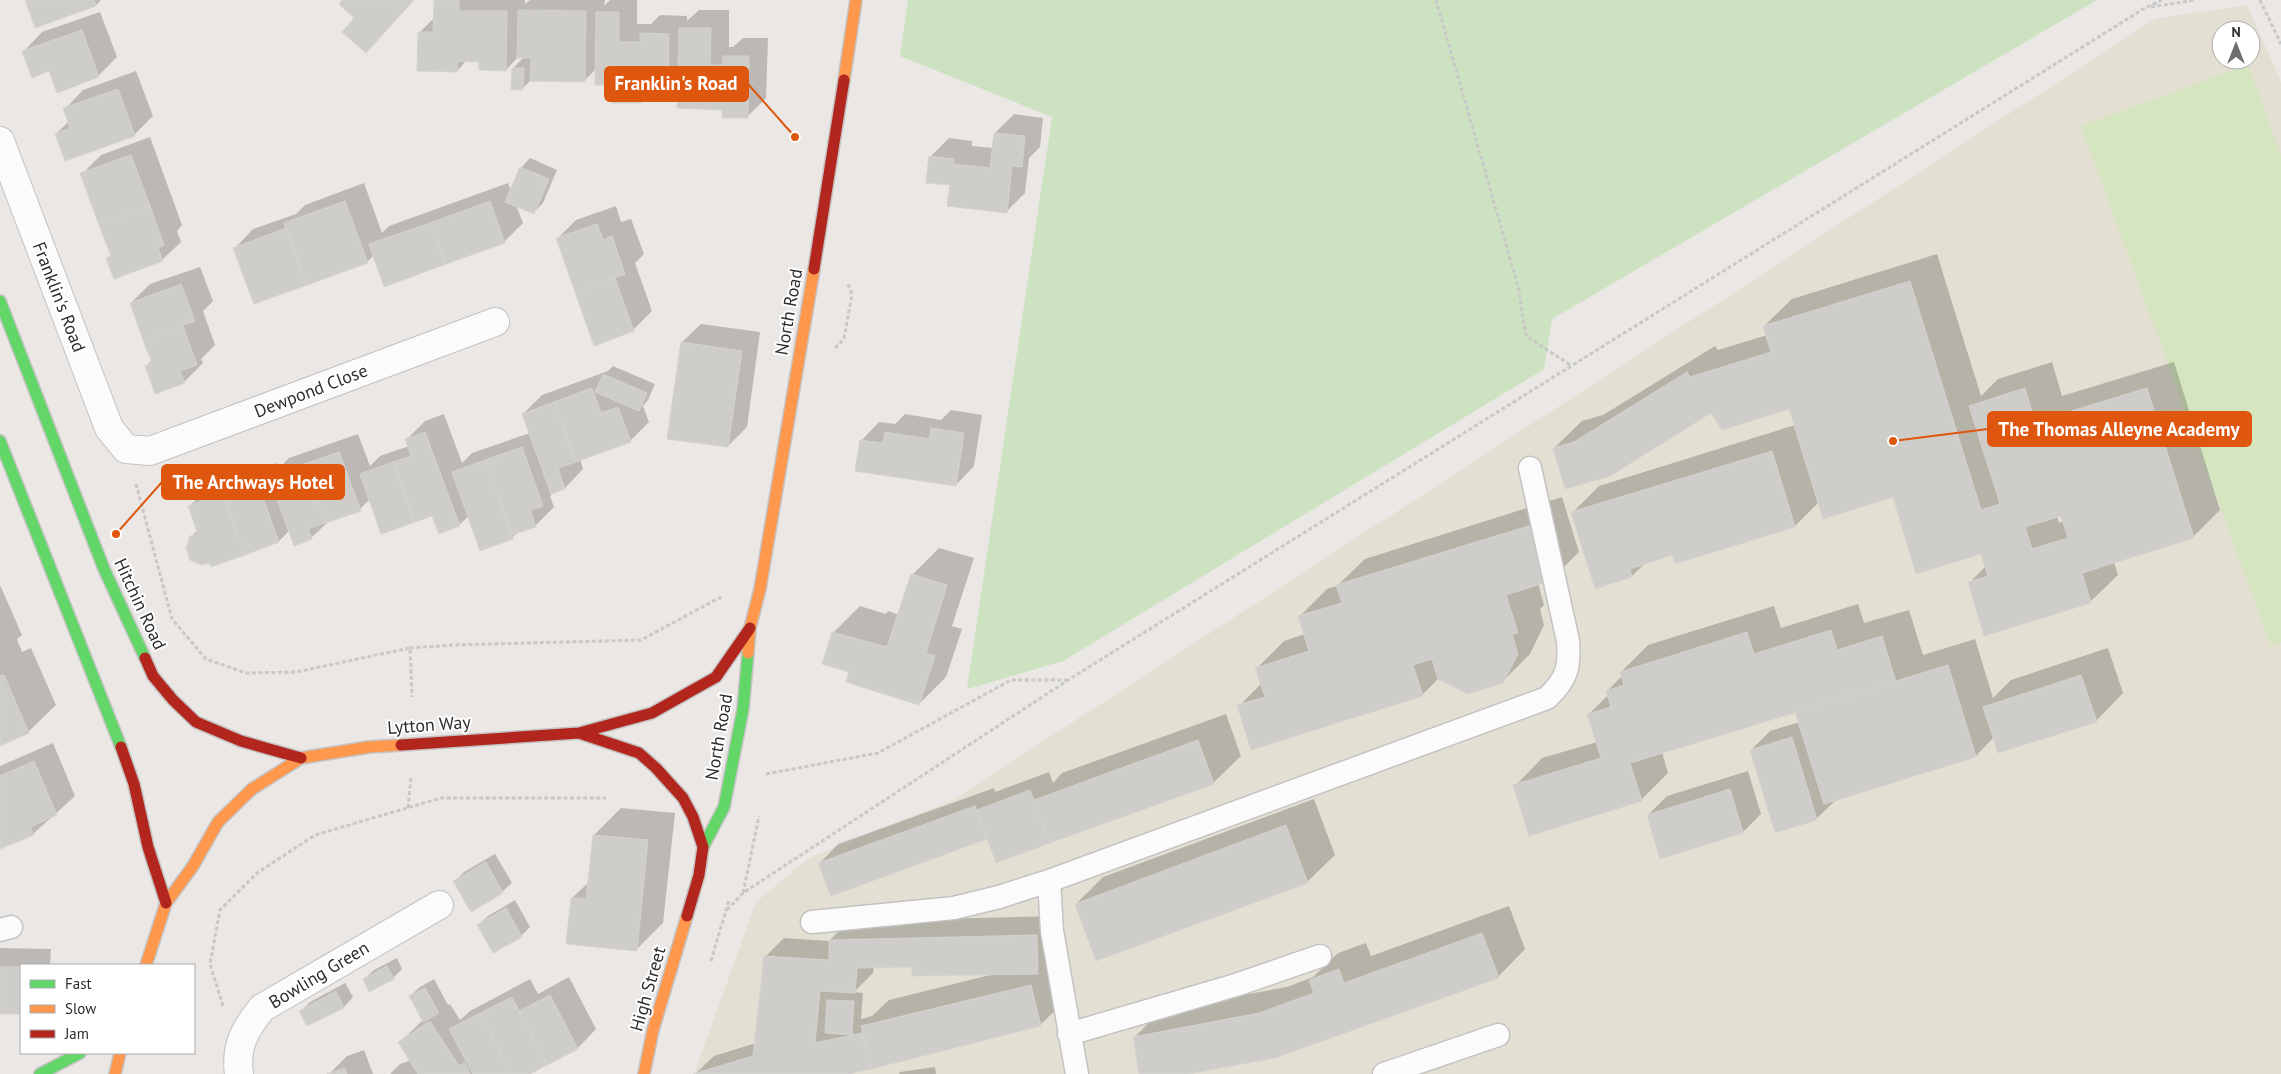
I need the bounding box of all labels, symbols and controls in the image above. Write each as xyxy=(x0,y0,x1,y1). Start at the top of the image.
north arrow xyxy=(2211,20,2261,70)
text: N xyxy=(2231,23,2241,41)
callout: Franklin's Road xyxy=(605,67,748,101)
text: Franklin's Road xyxy=(614,71,738,95)
street label: Franklin's Road xyxy=(28,239,91,355)
street label: North Road xyxy=(770,267,807,357)
street label: Dewpond Close xyxy=(251,358,371,423)
callout: The Thomas Alleyne Academy xyxy=(1988,412,2251,446)
text: The Thomas Alleyne Academy xyxy=(1998,417,2241,441)
callout: The Archways Hotel xyxy=(162,465,344,499)
text: The Archways Hotel xyxy=(173,470,334,494)
street label: Hitchin Road xyxy=(109,554,172,653)
street label: North Road xyxy=(700,692,737,782)
street label: Lytton Way xyxy=(387,710,472,739)
street label: Bowling Green xyxy=(265,936,373,1013)
street label: High Street xyxy=(624,944,671,1034)
legend xyxy=(20,964,195,1054)
text: Fast xyxy=(65,974,92,993)
text: Slow xyxy=(65,999,96,1018)
text: Jam xyxy=(64,1024,89,1043)

